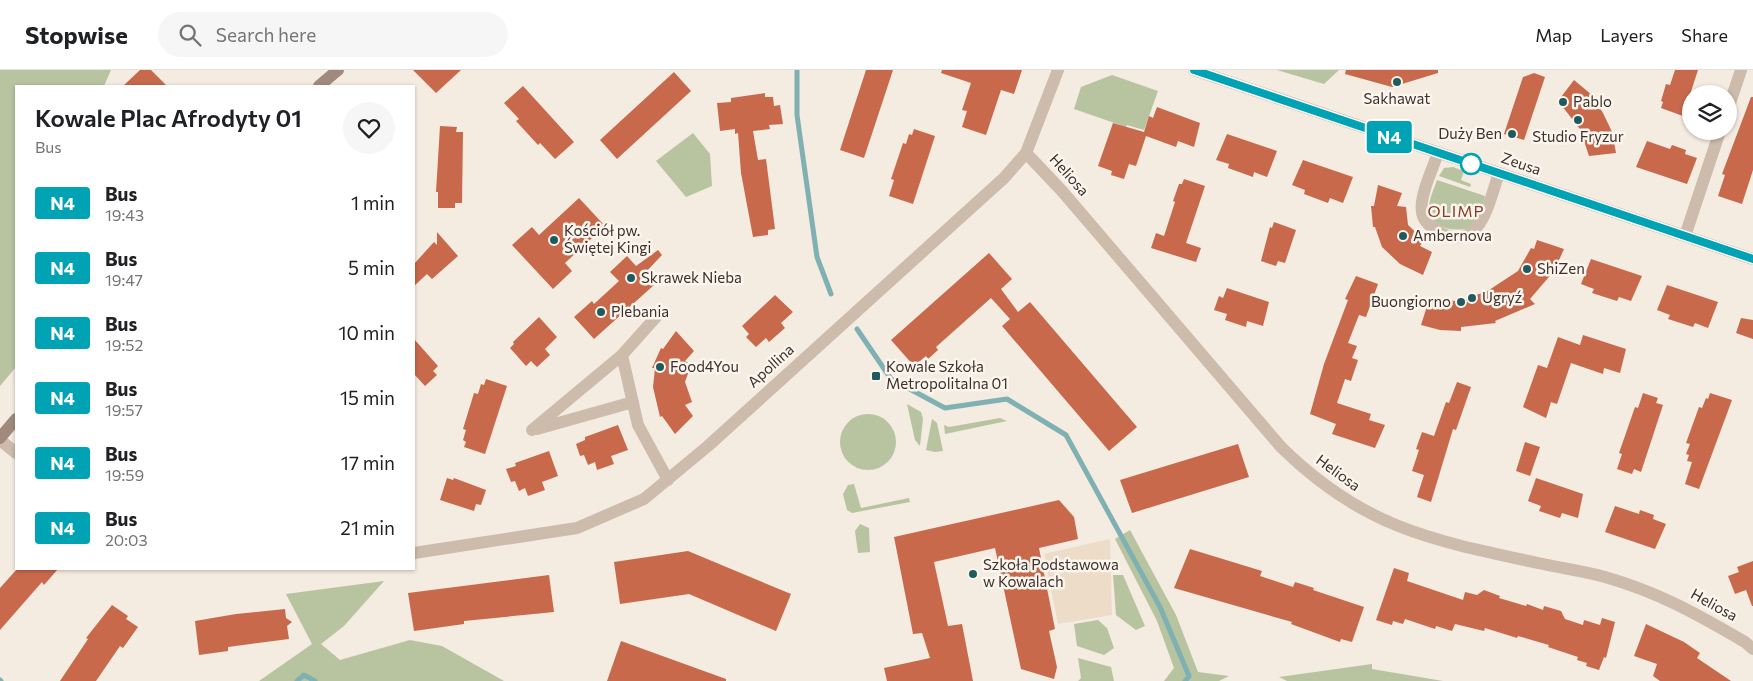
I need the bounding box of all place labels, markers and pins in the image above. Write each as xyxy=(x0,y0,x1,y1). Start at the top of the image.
marker: Sakhawat xyxy=(1391,76,1403,88)
place label: Sakhawat xyxy=(1364,89,1430,107)
place label: Pablo xyxy=(1573,92,1612,110)
marker: Pablo xyxy=(1557,96,1569,108)
marker: Studio Fryzur xyxy=(1572,114,1584,126)
place label: Duży Ben xyxy=(1438,124,1502,142)
place label: Studio Fryzur xyxy=(1532,127,1624,145)
marker: Duży Ben xyxy=(1506,128,1518,140)
unlabelled marker xyxy=(1460,153,1482,175)
place label: Kościół pw. Świętej Kingi xyxy=(564,221,651,256)
place label: Ambernova xyxy=(1413,226,1492,244)
marker: Ambernova xyxy=(1397,230,1409,242)
marker: Kościół pw. Świętej Kingi xyxy=(548,234,560,246)
place label: ShiZen xyxy=(1537,259,1585,277)
marker: ShiZen xyxy=(1521,263,1533,275)
place label: Skrawek Nieba xyxy=(641,268,742,286)
marker: Skrawek Nieba xyxy=(625,272,637,284)
place label: Ugryź xyxy=(1482,288,1522,306)
place label: Buongiorno xyxy=(1371,292,1451,310)
marker: Ugryź xyxy=(1466,292,1478,304)
marker: Buongiorno xyxy=(1455,296,1467,308)
place label: Plebania xyxy=(611,302,669,320)
marker: Plebania xyxy=(595,306,607,318)
place label: Food4You xyxy=(670,357,739,375)
place label: Kowale Szkoła Metropolitalna 01 xyxy=(886,357,1008,392)
marker: Food4You xyxy=(654,361,666,373)
marker: Kowale Szkoła Metropolitalna 01 xyxy=(870,370,882,382)
place label: Szkoła Podstawowa w Kowalach xyxy=(983,555,1119,590)
marker: Szkoła Podstawowa w Kowalach xyxy=(967,568,979,580)

